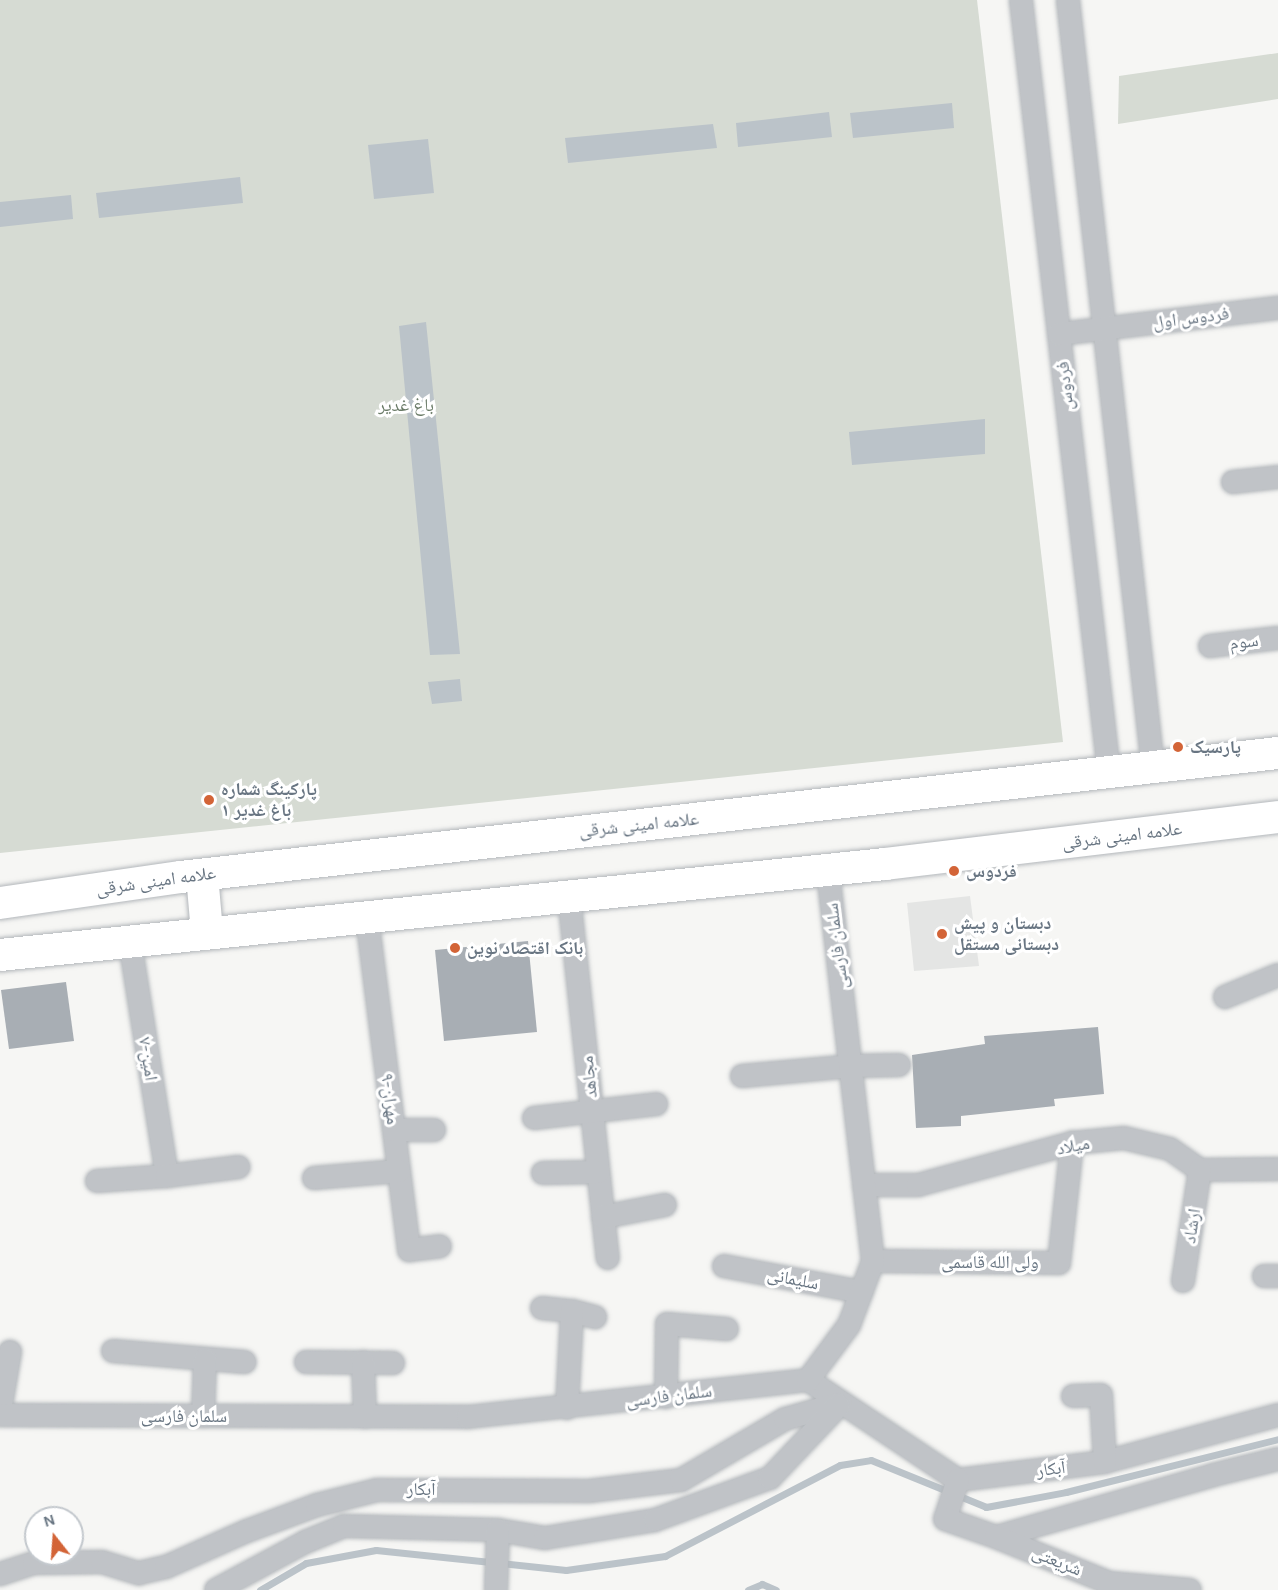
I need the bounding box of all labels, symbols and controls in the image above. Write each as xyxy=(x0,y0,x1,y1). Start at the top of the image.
street label: فردوس اول xyxy=(1152,303,1230,333)
street label: فردوس xyxy=(1052,361,1078,411)
park label: باغ غدیر xyxy=(378,394,434,416)
street label: سوم xyxy=(1228,630,1260,654)
place label: پارسیک xyxy=(1190,736,1241,758)
marker: پارسیک xyxy=(1171,740,1185,754)
place label: پارکینگ شماره ۱ باغ غدیر xyxy=(221,779,317,822)
marker: پارکینگ شماره ۱ باغ غدیر xyxy=(202,793,216,807)
street label: علامه امینی شرقی xyxy=(578,808,700,842)
street label: علامه امینی شرقی xyxy=(1061,818,1183,854)
place label: فردوس xyxy=(966,860,1017,882)
street label: علامه امینی شرقی xyxy=(95,862,217,900)
marker: فردوس xyxy=(947,864,961,878)
street label: سلمان فارسی xyxy=(821,902,853,990)
place label: دبستان و پیش دبستانی مستقل xyxy=(954,913,1059,956)
marker: دبستان و پیش دبستانی مستقل xyxy=(935,927,949,941)
place label: بانک اقتصاد نوین xyxy=(467,937,583,959)
marker: بانک اقتصاد نوین xyxy=(448,941,462,955)
street label: ۷-امین xyxy=(134,1036,162,1082)
street label: مجاهد xyxy=(576,1055,602,1099)
street label: ۹-مهران xyxy=(376,1072,404,1126)
street label: میلاد xyxy=(1055,1132,1091,1160)
street label: ارشاد xyxy=(1179,1207,1205,1245)
street label: ولی الله قاسمی xyxy=(941,1251,1039,1273)
street label: سلیمانی xyxy=(765,1263,821,1295)
street label: سلمان فارسی xyxy=(625,1380,713,1412)
street label: سلمان فارسی xyxy=(141,1405,227,1427)
street label: آبکار xyxy=(1035,1457,1067,1481)
street label: آبکار xyxy=(407,1478,435,1500)
north arrow xyxy=(24,1506,84,1566)
text: N xyxy=(41,1509,57,1531)
street label: شریعتی xyxy=(1029,1541,1085,1581)

